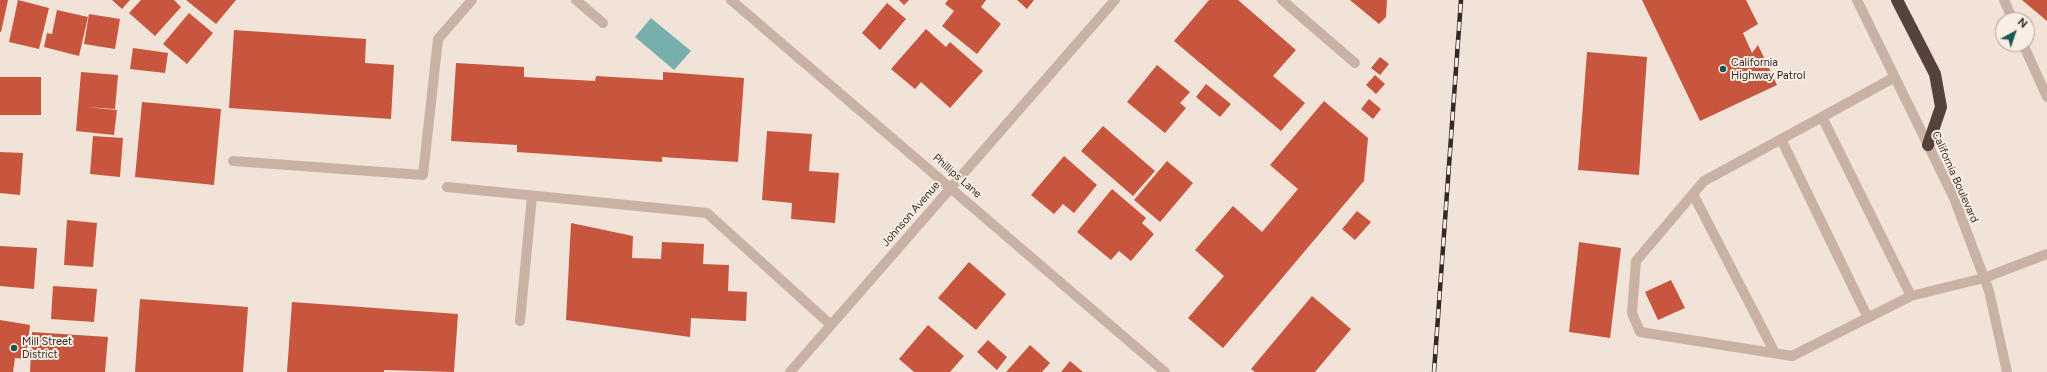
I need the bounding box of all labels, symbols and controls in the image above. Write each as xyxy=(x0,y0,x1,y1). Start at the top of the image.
north arrow xyxy=(1995,12,2035,52)
text: N xyxy=(2015,15,2030,31)
place label: California Highway Patrol xyxy=(1731,56,1805,82)
marker: California Highway Patrol xyxy=(1718,64,1728,74)
street label: California Boulevard xyxy=(1929,129,1981,225)
street label: Phillips Lane xyxy=(930,151,984,201)
street label: Johnson Avenue xyxy=(879,179,943,249)
place label: Mill Street District xyxy=(22,335,72,361)
marker: Mill Street District xyxy=(9,343,19,353)

